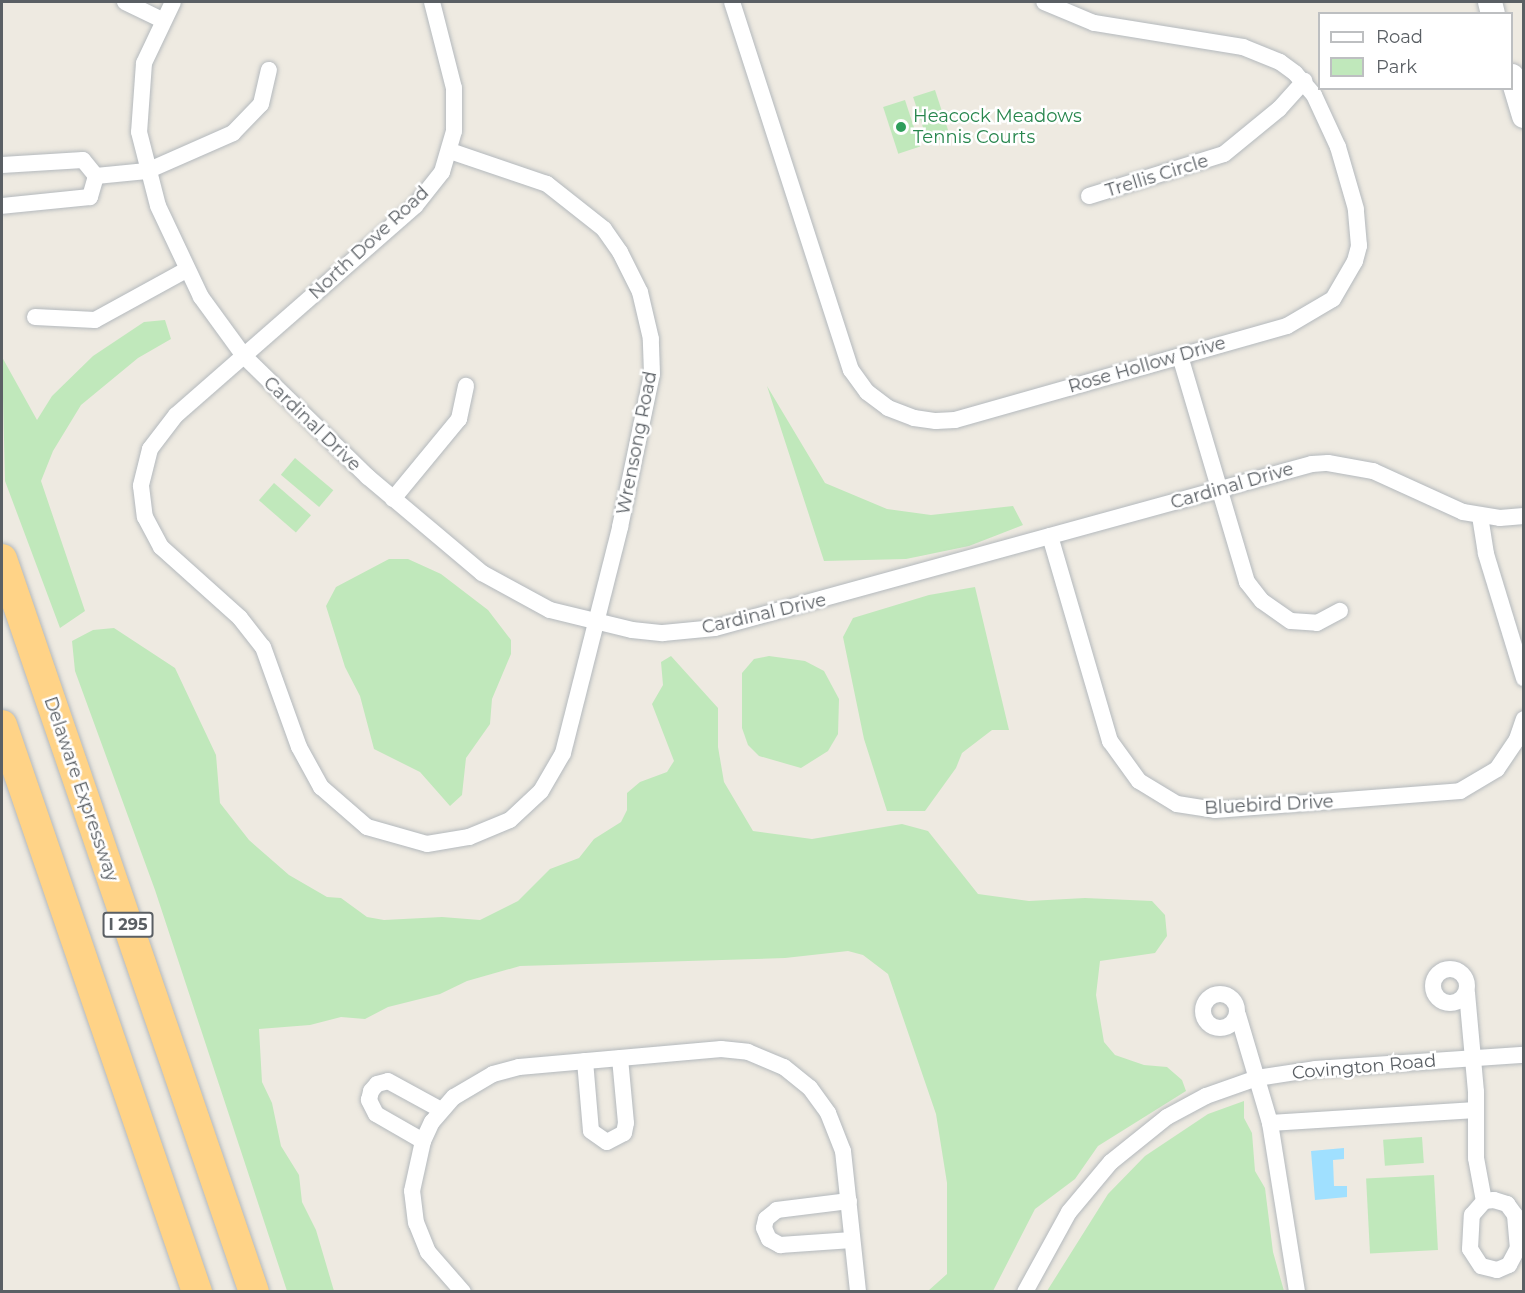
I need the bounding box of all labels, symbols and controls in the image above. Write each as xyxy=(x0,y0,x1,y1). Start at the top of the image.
legend xyxy=(1318,12,1513,90)
text: Road xyxy=(1376,26,1423,48)
text: Park xyxy=(1376,56,1417,78)
place label: Heacock Meadows Tennis Courts xyxy=(913,106,1082,148)
marker: Heacock Meadows Tennis Courts xyxy=(894,120,908,134)
street label: Trellis Circle xyxy=(1103,150,1211,202)
street label: North Dove Road xyxy=(305,182,433,304)
street label: Rose Hollow Drive xyxy=(1066,332,1228,398)
street label: Wrensong Road xyxy=(612,369,662,517)
street label: Cardinal Drive xyxy=(259,372,365,476)
street label: Cardinal Drive xyxy=(1168,458,1296,514)
street label: Cardinal Drive xyxy=(700,589,828,639)
street label: Delaware Expressway xyxy=(39,694,123,884)
street label: Bluebird Drive xyxy=(1204,791,1334,819)
road number: I 295 xyxy=(102,912,154,938)
street label: Covington Road xyxy=(1291,1050,1437,1084)

